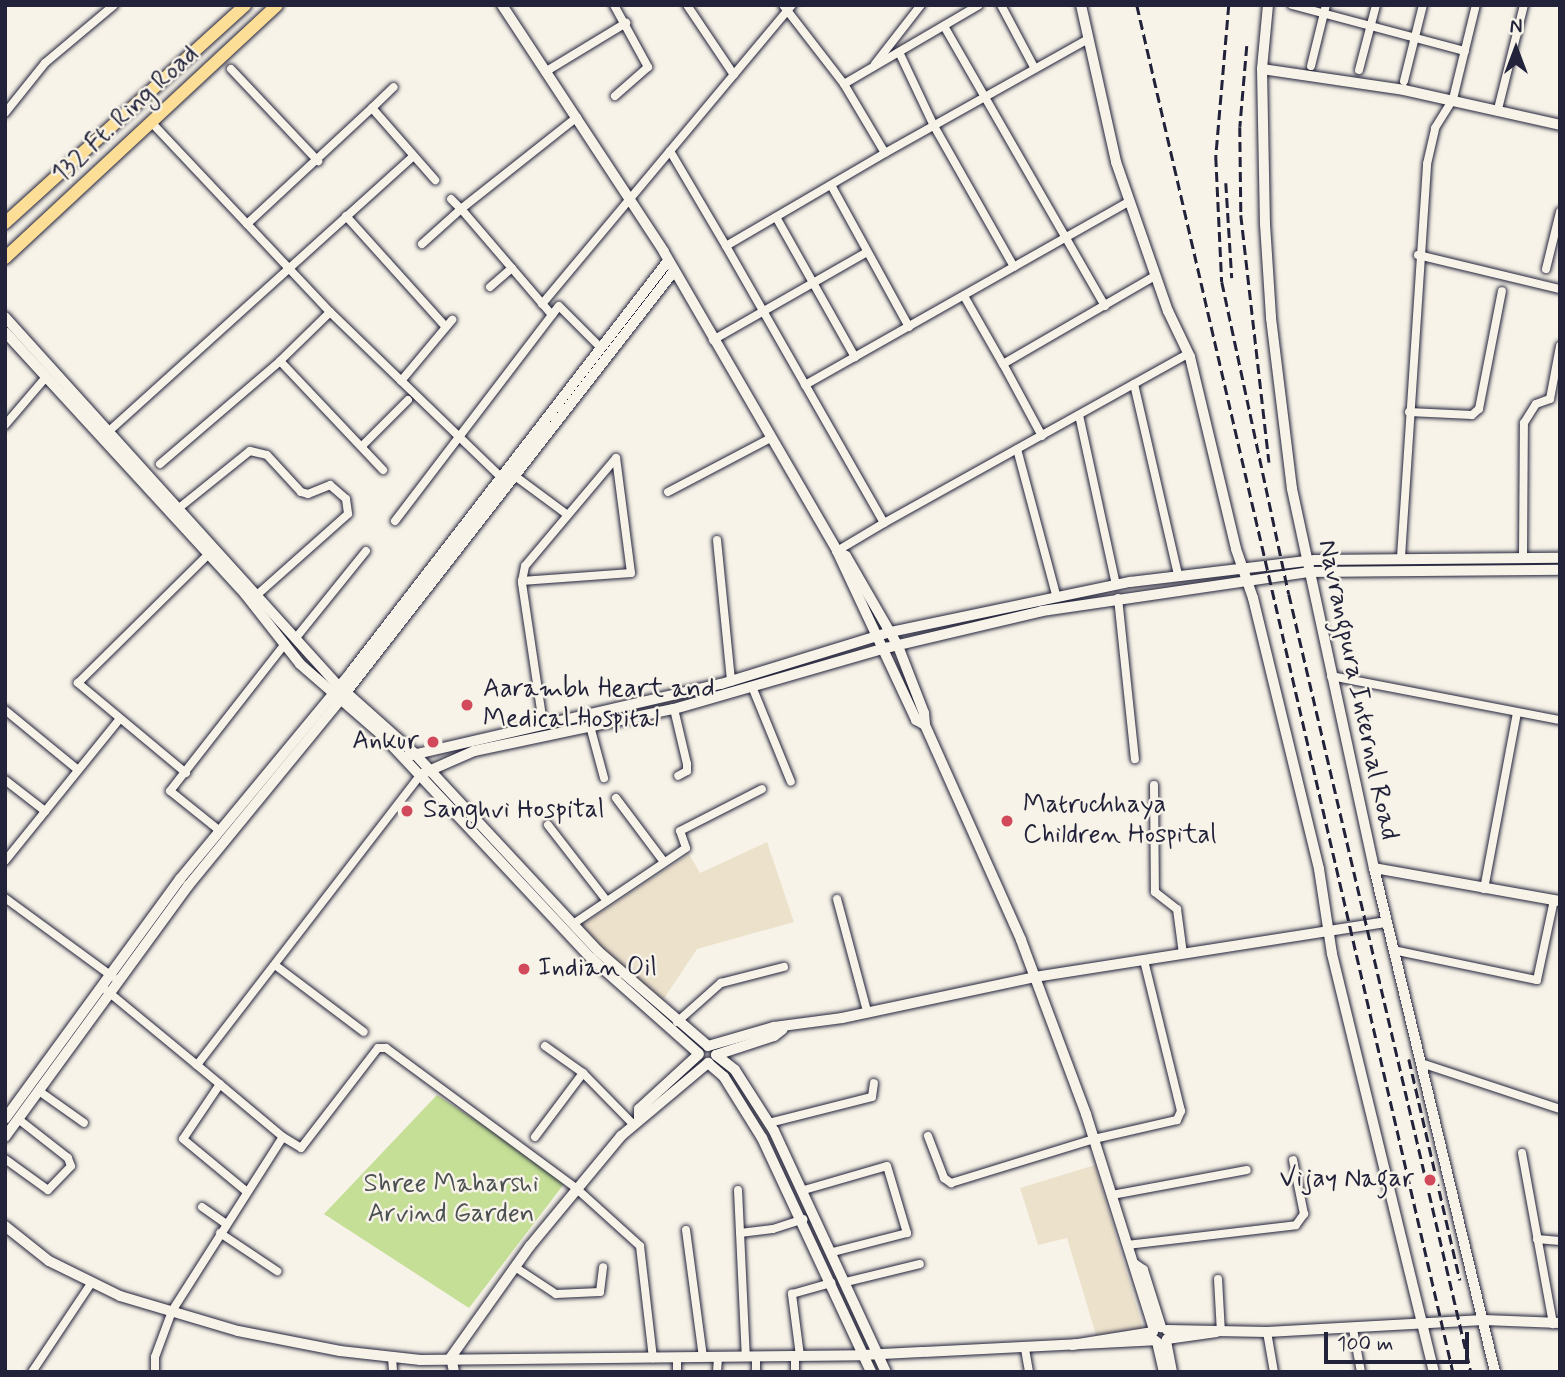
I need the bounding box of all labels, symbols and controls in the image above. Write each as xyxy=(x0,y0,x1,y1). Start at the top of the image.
north arrow xyxy=(1481,14,1551,84)
text: N xyxy=(1510,15,1522,40)
street label: 132 Ft. Ring Road xyxy=(46,39,206,191)
street label: Navrangpura Internal Road xyxy=(1310,539,1404,841)
place label: Aarambh Heart and Medical Hospital xyxy=(483,674,709,736)
marker: Aarambh Heart and Medical Hospital xyxy=(457,695,477,715)
place label: Ankur xyxy=(352,726,419,758)
marker: Ankur xyxy=(425,734,441,750)
place label: Matruchhaya Children Hospital xyxy=(1023,790,1221,852)
place label: Sanghvi Hospital xyxy=(423,795,609,827)
marker: Sanghvi Hospital xyxy=(397,801,417,821)
marker: Matruchhaya Children Hospital xyxy=(997,811,1017,831)
place label: Indian Oil xyxy=(538,953,657,985)
marker: Indian Oil xyxy=(516,961,532,977)
place label: Vijay Nagar xyxy=(1282,1164,1414,1196)
park label: Shree Maharshi Arvind Garden xyxy=(365,1169,537,1230)
marker: Vijay Nagar xyxy=(1420,1170,1440,1190)
scale bar xyxy=(1327,1318,1472,1362)
text: 100 m xyxy=(1337,1330,1393,1358)

